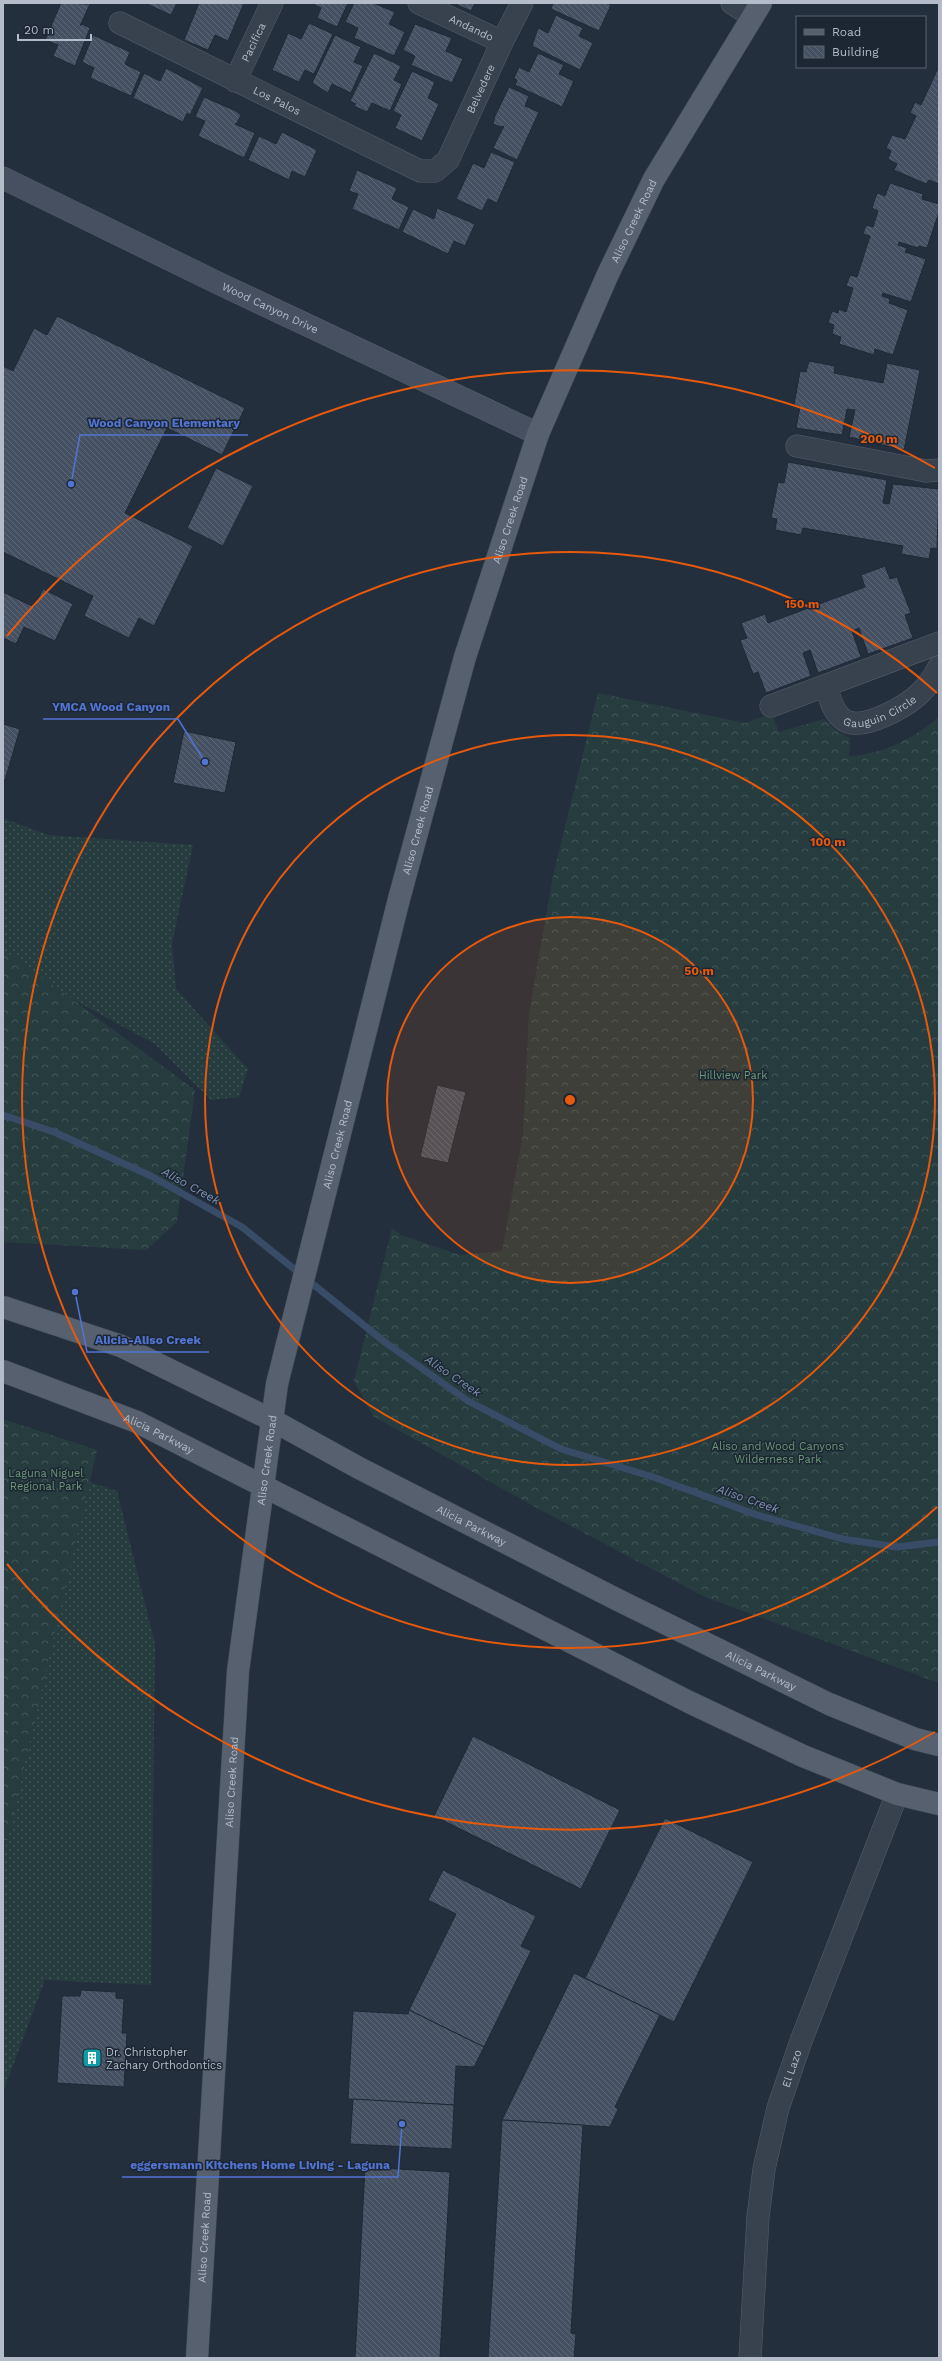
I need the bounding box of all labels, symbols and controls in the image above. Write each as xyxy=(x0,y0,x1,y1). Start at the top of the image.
street label: Andando xyxy=(447,12,496,44)
scale bar xyxy=(18,16,91,42)
legend xyxy=(796,16,926,68)
street label: Pacifica xyxy=(239,21,268,64)
text: 20 m xyxy=(24,23,54,37)
text: Road xyxy=(832,25,861,39)
text: Building xyxy=(832,45,879,59)
street label: Belvedere xyxy=(464,62,498,115)
street label: Los Palos xyxy=(251,83,303,118)
street label: Aliso Creek Road xyxy=(608,177,659,265)
street label: Wood Canyon Drive xyxy=(220,279,320,336)
callout: Wood Canyon Elementary xyxy=(80,411,248,435)
text: Wood Canyon Elementary xyxy=(88,416,240,430)
text: 200 m xyxy=(860,432,898,446)
street label: Aliso Creek Road xyxy=(490,475,530,565)
text: 150 m xyxy=(785,597,819,611)
street label: Gauguin Circle xyxy=(841,692,919,730)
callout: YMCA Wood Canyon xyxy=(43,695,178,719)
text: YMCA Wood Canyon xyxy=(52,700,170,714)
street label: Aliso Creek Road xyxy=(399,785,436,876)
text: 100 m xyxy=(810,835,846,849)
text: 50 m xyxy=(684,964,714,978)
park label: Hillview Park xyxy=(699,1069,767,1082)
centre of rings xyxy=(563,1093,577,1107)
street label: Aliso Creek Road xyxy=(320,1099,355,1190)
water label: Aliso Creek xyxy=(159,1164,223,1208)
callout: Alicia-Aliso Creek xyxy=(87,1328,209,1352)
text: Alicia-Aliso Creek xyxy=(95,1333,201,1347)
water label: Aliso Creek xyxy=(422,1352,484,1400)
street label: Alicia Parkway xyxy=(122,1411,196,1456)
street label: Aliso Creek Road xyxy=(254,1414,279,1506)
park label: Aliso and Wood Canyons Wilderness Park xyxy=(712,1440,844,1466)
park label: Laguna Niguel Regional Park xyxy=(8,1467,84,1493)
water label: Aliso Creek xyxy=(714,1482,781,1516)
street label: Alicia Parkway xyxy=(434,1502,509,1549)
street label: Alicia Parkway xyxy=(724,1648,799,1693)
street label: Aliso Creek Road xyxy=(222,1736,241,1828)
place label: Dr. Christopher Zachary Orthodontics xyxy=(106,2046,222,2072)
building icon: Dr. Christopher Zachary Orthodontics xyxy=(81,2047,103,2069)
street label: El Lazo xyxy=(779,2048,804,2089)
callout: eggersmann Kitchens Home Living - Laguna xyxy=(122,2153,398,2177)
text: eggersmann Kitchens Home Living - Laguna xyxy=(130,2158,390,2172)
street label: Aliso Creek Road xyxy=(195,2191,213,2283)

